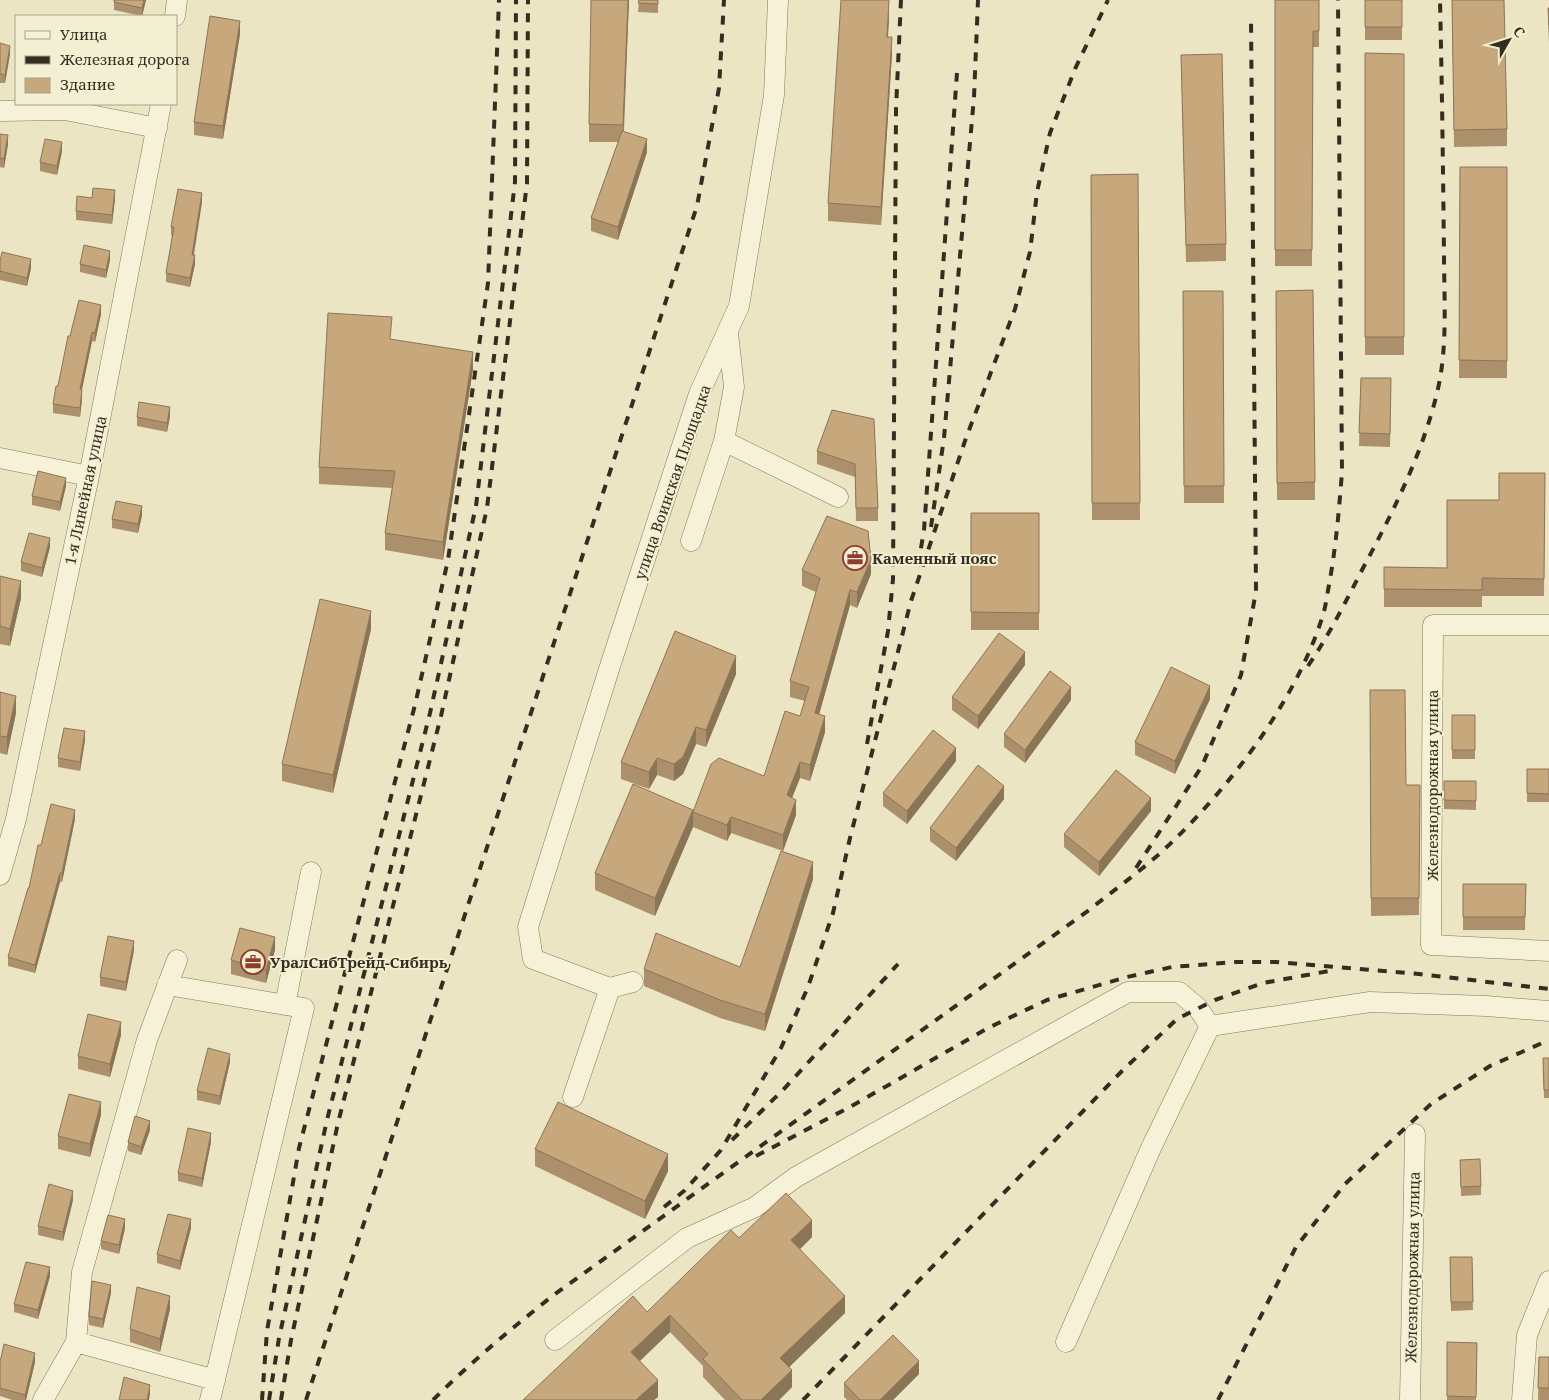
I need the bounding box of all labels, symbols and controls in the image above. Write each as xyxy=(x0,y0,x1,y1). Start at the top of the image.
legend xyxy=(15,15,178,105)
north arrow xyxy=(1484,15,1534,65)
text: С xyxy=(1509,22,1530,41)
text: Улица xyxy=(60,24,108,44)
text: Железная дорога xyxy=(59,49,190,69)
text: Здание xyxy=(60,74,115,94)
street label: улица Воинская Площадка xyxy=(629,382,715,582)
street label: 1-я Линейная улица xyxy=(59,413,111,567)
office icon: Каменный пояс xyxy=(842,545,868,571)
place label: Каменный пояс xyxy=(872,548,997,568)
street label: Железнодорожная улица xyxy=(1422,689,1442,882)
office icon: УралСибТрейд-Сибирь xyxy=(240,949,266,975)
place label: УралСибТрейд-Сибирь xyxy=(270,952,448,972)
street label: Железнодорожная улица xyxy=(1400,1171,1424,1364)

